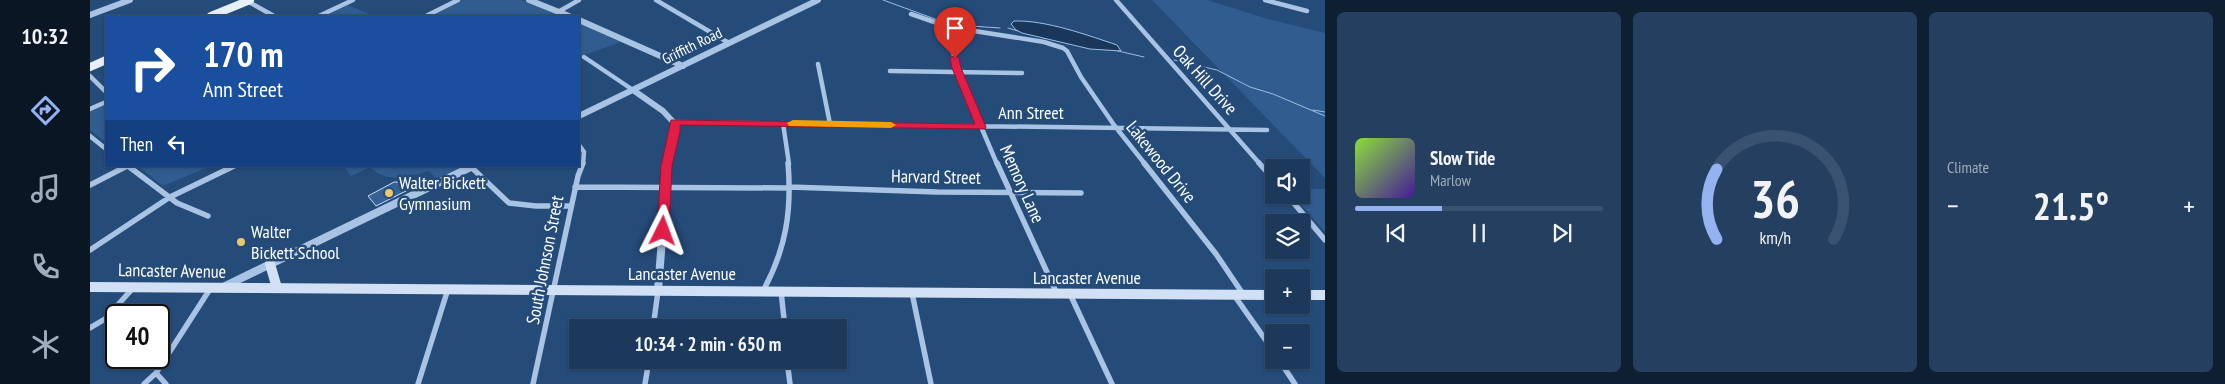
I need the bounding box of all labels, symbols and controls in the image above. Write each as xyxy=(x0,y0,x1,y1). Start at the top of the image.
pin xyxy=(934,7,976,58)
icon: arrive xyxy=(941,14,969,42)
text: 10:32 xyxy=(21,22,69,50)
street label: Griffith Road xyxy=(659,23,725,68)
text: 170 m xyxy=(203,31,284,77)
icon: right xyxy=(120,35,185,100)
street label: Oak Hill Drive xyxy=(1168,40,1243,119)
text: Ann Street xyxy=(203,75,283,103)
icon: directions xyxy=(28,93,63,128)
street label: Ann Street xyxy=(998,101,1064,124)
street label: Lakewood Drive xyxy=(1121,116,1201,207)
icon: left xyxy=(163,130,191,158)
text: Then xyxy=(120,132,153,156)
street label: Memory Lane xyxy=(995,141,1050,226)
text: Slow Tide xyxy=(1430,146,1495,170)
text: Climate xyxy=(1947,157,1989,177)
map controls xyxy=(1265,159,1310,369)
button: sound xyxy=(1265,159,1310,204)
street label: Harvard Street xyxy=(891,164,981,189)
text: 36 xyxy=(1750,165,1800,232)
text: Marlow xyxy=(1430,170,1471,190)
icon: music xyxy=(28,171,63,206)
place label: Walter Bickett Gymnasium xyxy=(399,171,486,215)
text: 21.5° xyxy=(2033,181,2109,230)
marker: Walter Bickett Gymnasium xyxy=(383,187,395,199)
text: − xyxy=(1947,187,1959,224)
text: + xyxy=(2183,187,2195,224)
street label: South Johnson Street xyxy=(521,193,568,326)
position arrow xyxy=(636,204,688,256)
button: layers xyxy=(1265,214,1310,259)
icon: previous xyxy=(1382,219,1410,247)
icon: pause xyxy=(1465,219,1493,247)
icon: next xyxy=(1548,219,1576,247)
place label: Walter Bickett School xyxy=(251,220,340,264)
text: km/h xyxy=(1759,226,1791,249)
marker: Walter Bickett School xyxy=(235,236,247,248)
icon: phone xyxy=(28,249,63,284)
street label: Lancaster Avenue xyxy=(118,258,226,283)
street label: Lancaster Avenue xyxy=(628,262,736,285)
street label: Lancaster Avenue xyxy=(1033,266,1141,289)
button: + xyxy=(1265,269,1310,314)
speed limit sign: 40 xyxy=(105,304,170,369)
button: − xyxy=(1265,324,1310,369)
icon: climate xyxy=(28,327,63,362)
text: 10:34 · 2 min · 650 m xyxy=(635,332,781,356)

